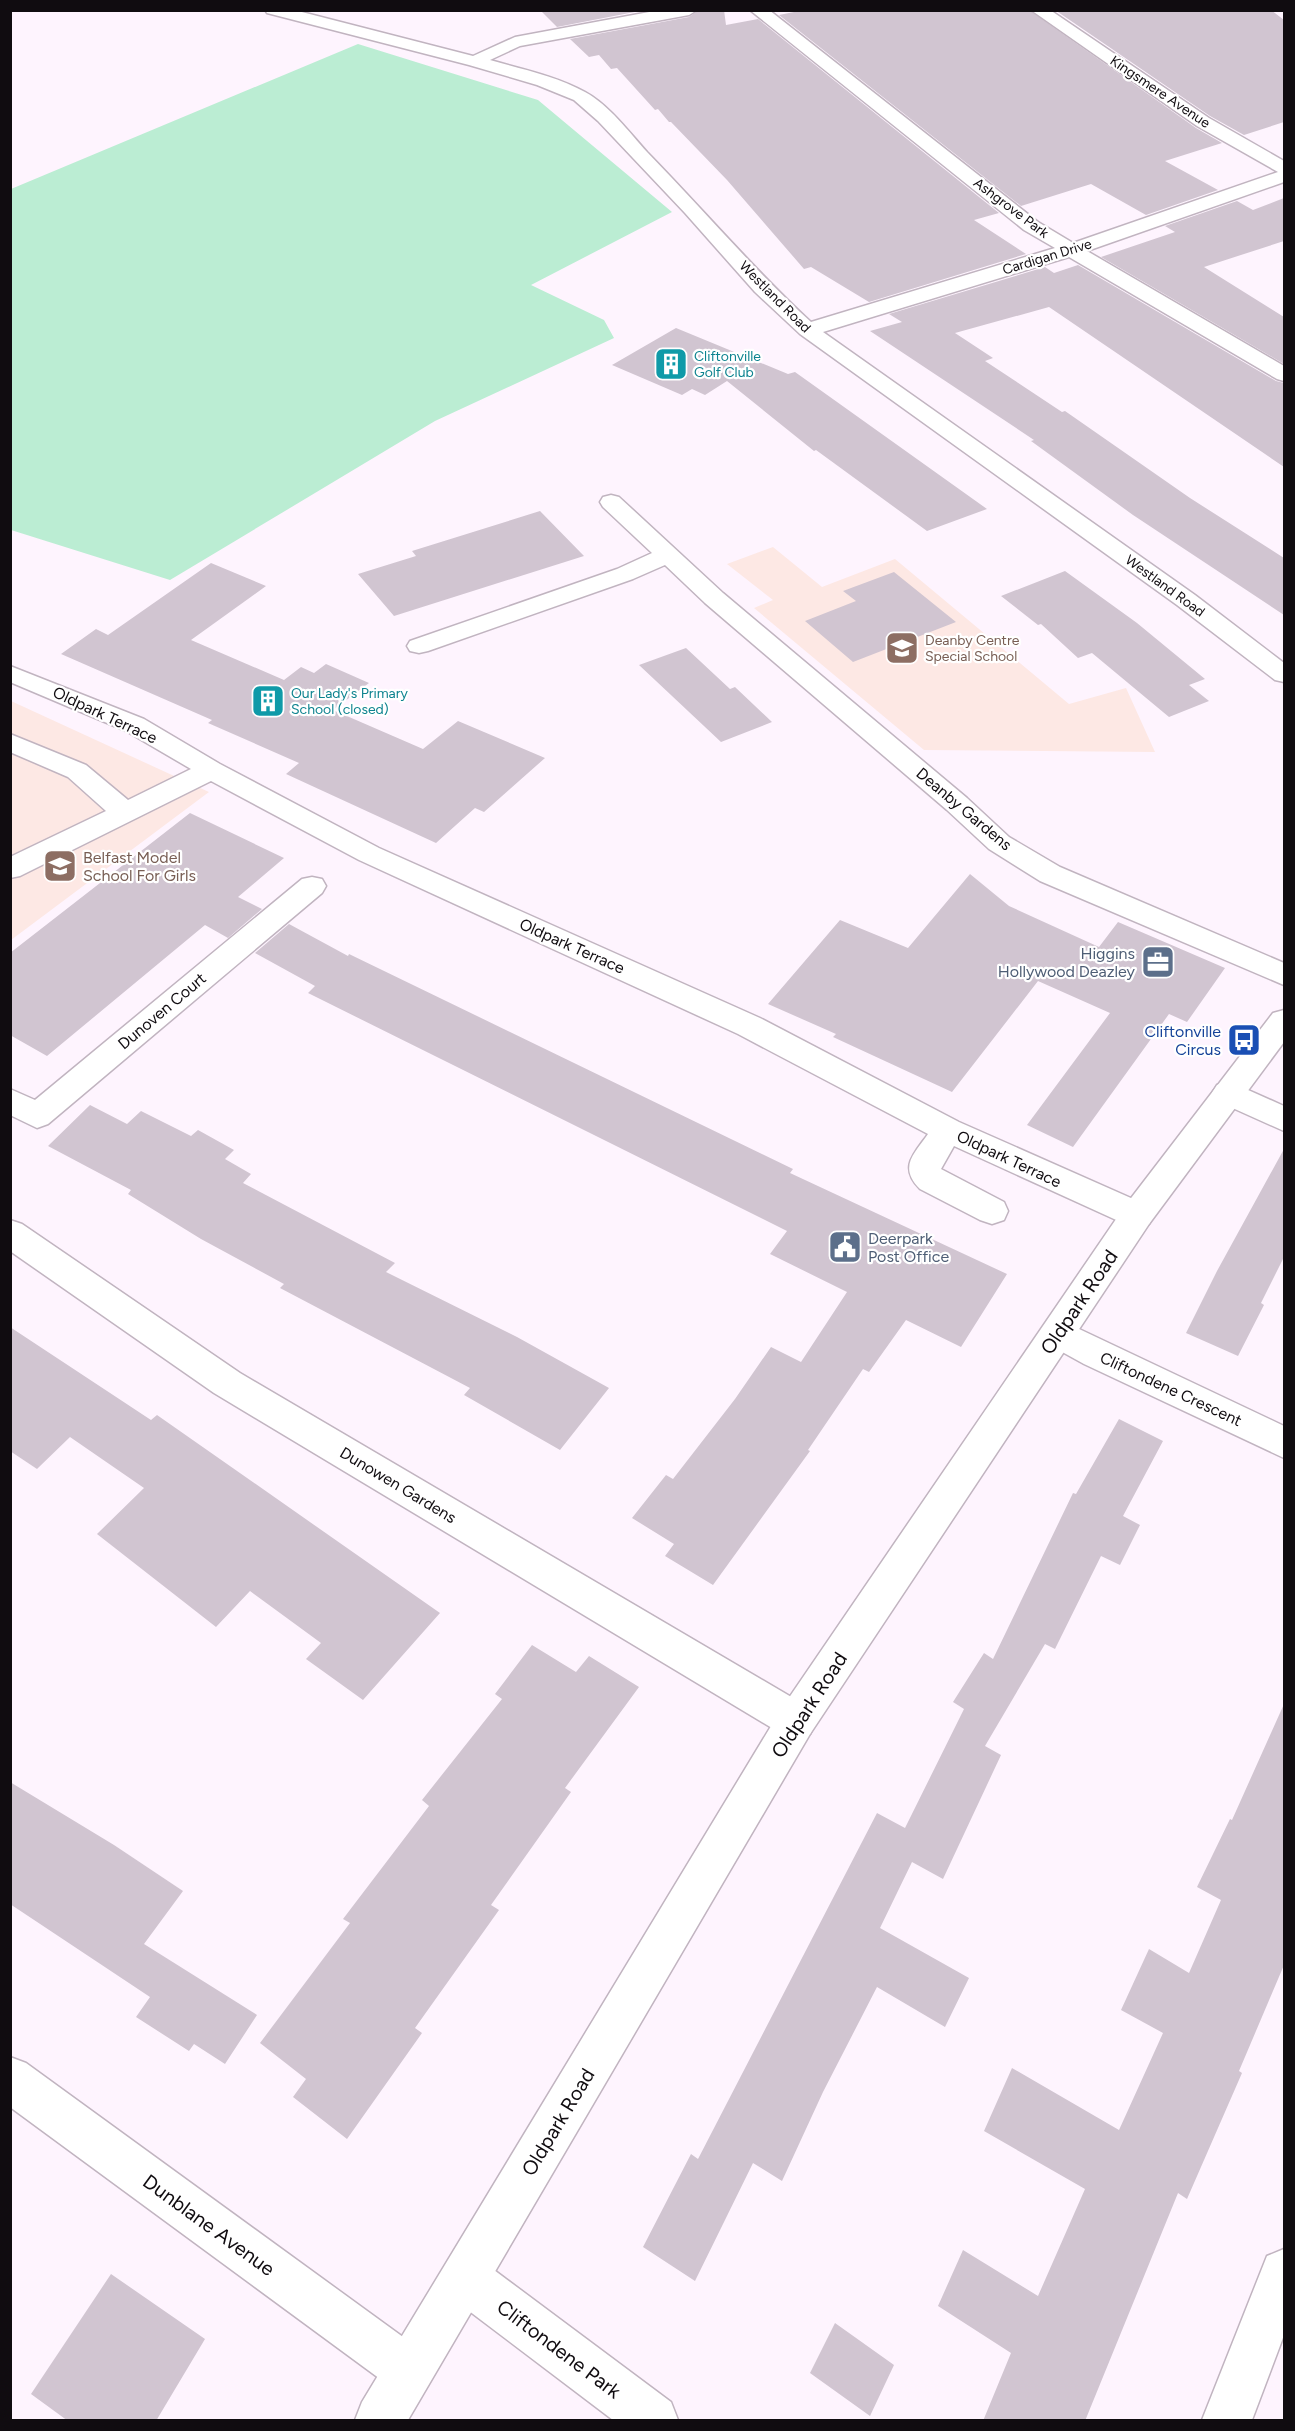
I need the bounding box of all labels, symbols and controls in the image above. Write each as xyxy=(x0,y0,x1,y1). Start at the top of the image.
street label: Kingsmere Avenue xyxy=(1107,52,1214,132)
street label: Ashgrove Park xyxy=(970,174,1052,242)
street label: Cardigan Drive xyxy=(1000,235,1094,279)
street label: Westland Road xyxy=(736,258,814,336)
building icon: Cliftonville Golf Club xyxy=(653,346,689,382)
place label: Cliftonville Golf Club xyxy=(694,348,761,381)
street label: Westland Road xyxy=(1122,551,1208,621)
school or university icon: Deanby Centre Special School xyxy=(884,630,920,666)
place label: Deanby Centre Special School xyxy=(925,632,1020,665)
street label: Oldpark Terrace xyxy=(50,683,160,748)
building icon: Our Lady's Primary School (closed) xyxy=(250,683,286,719)
place label: Our Lady's Primary School (closed) xyxy=(291,685,408,718)
street label: Deanby Gardens xyxy=(912,764,1016,854)
school or university icon: Belfast Model School For Girls xyxy=(42,848,78,884)
place label: Belfast Model School For Girls xyxy=(83,848,196,885)
street label: Oldpark Terrace xyxy=(517,914,628,978)
place label: Higgins Hollywood Deazley xyxy=(998,944,1136,981)
office icon: Higgins Hollywood Deazley xyxy=(1140,944,1176,980)
street label: Dunoven Court xyxy=(114,969,210,1053)
place label: Cliftonville Circus xyxy=(1144,1022,1221,1059)
bus stop icon: Cliftonville Circus xyxy=(1226,1022,1262,1058)
street label: Oldpark Terrace xyxy=(954,1127,1064,1192)
public building icon: Deerpark Post Office xyxy=(827,1229,863,1265)
place label: Deerpark Post Office xyxy=(868,1229,949,1266)
street label: Oldpark Road xyxy=(1035,1245,1123,1359)
street label: Cliftondene Crescent xyxy=(1097,1348,1245,1430)
street label: Dunowen Gardens xyxy=(336,1443,460,1527)
street label: Oldpark Road xyxy=(766,1648,852,1762)
street label: Oldpark Road xyxy=(517,2064,599,2180)
street label: Dunblane Avenue xyxy=(138,2169,280,2281)
street label: Cliftondene Park xyxy=(492,2295,626,2404)

